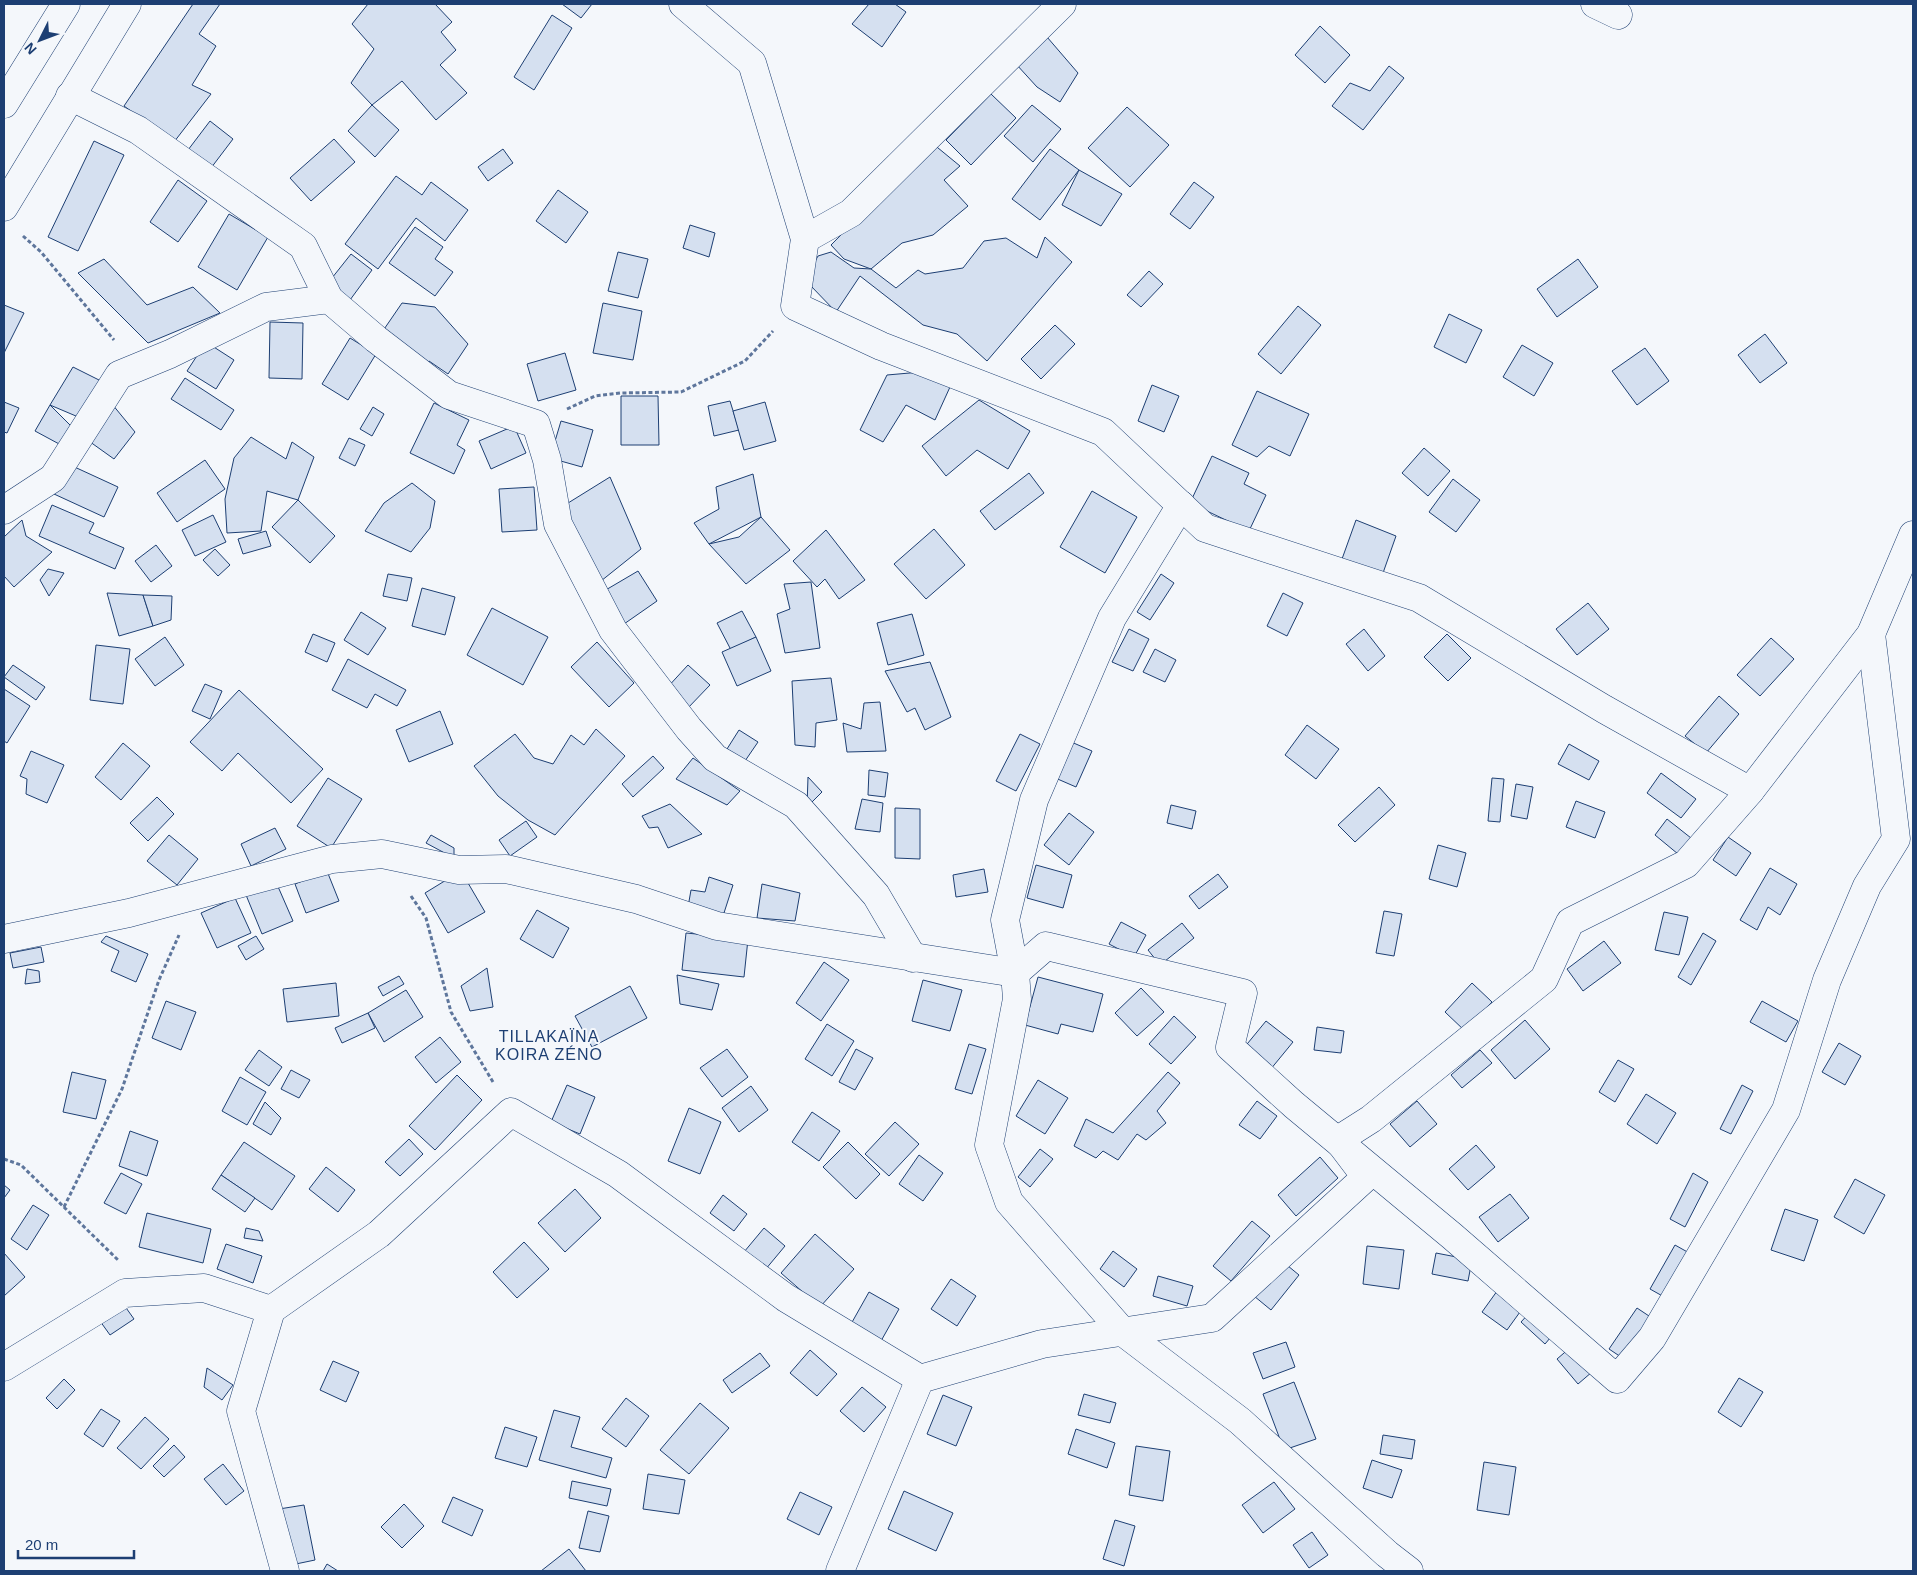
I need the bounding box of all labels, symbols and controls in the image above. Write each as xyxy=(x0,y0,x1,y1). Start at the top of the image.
north arrow xyxy=(15,15,65,65)
text: N xyxy=(21,40,40,58)
district label: TILLAKAÏNA KOIRA ZÉNO xyxy=(495,1028,603,1063)
scale bar xyxy=(18,1528,134,1560)
text: 20 m xyxy=(25,1536,58,1553)

